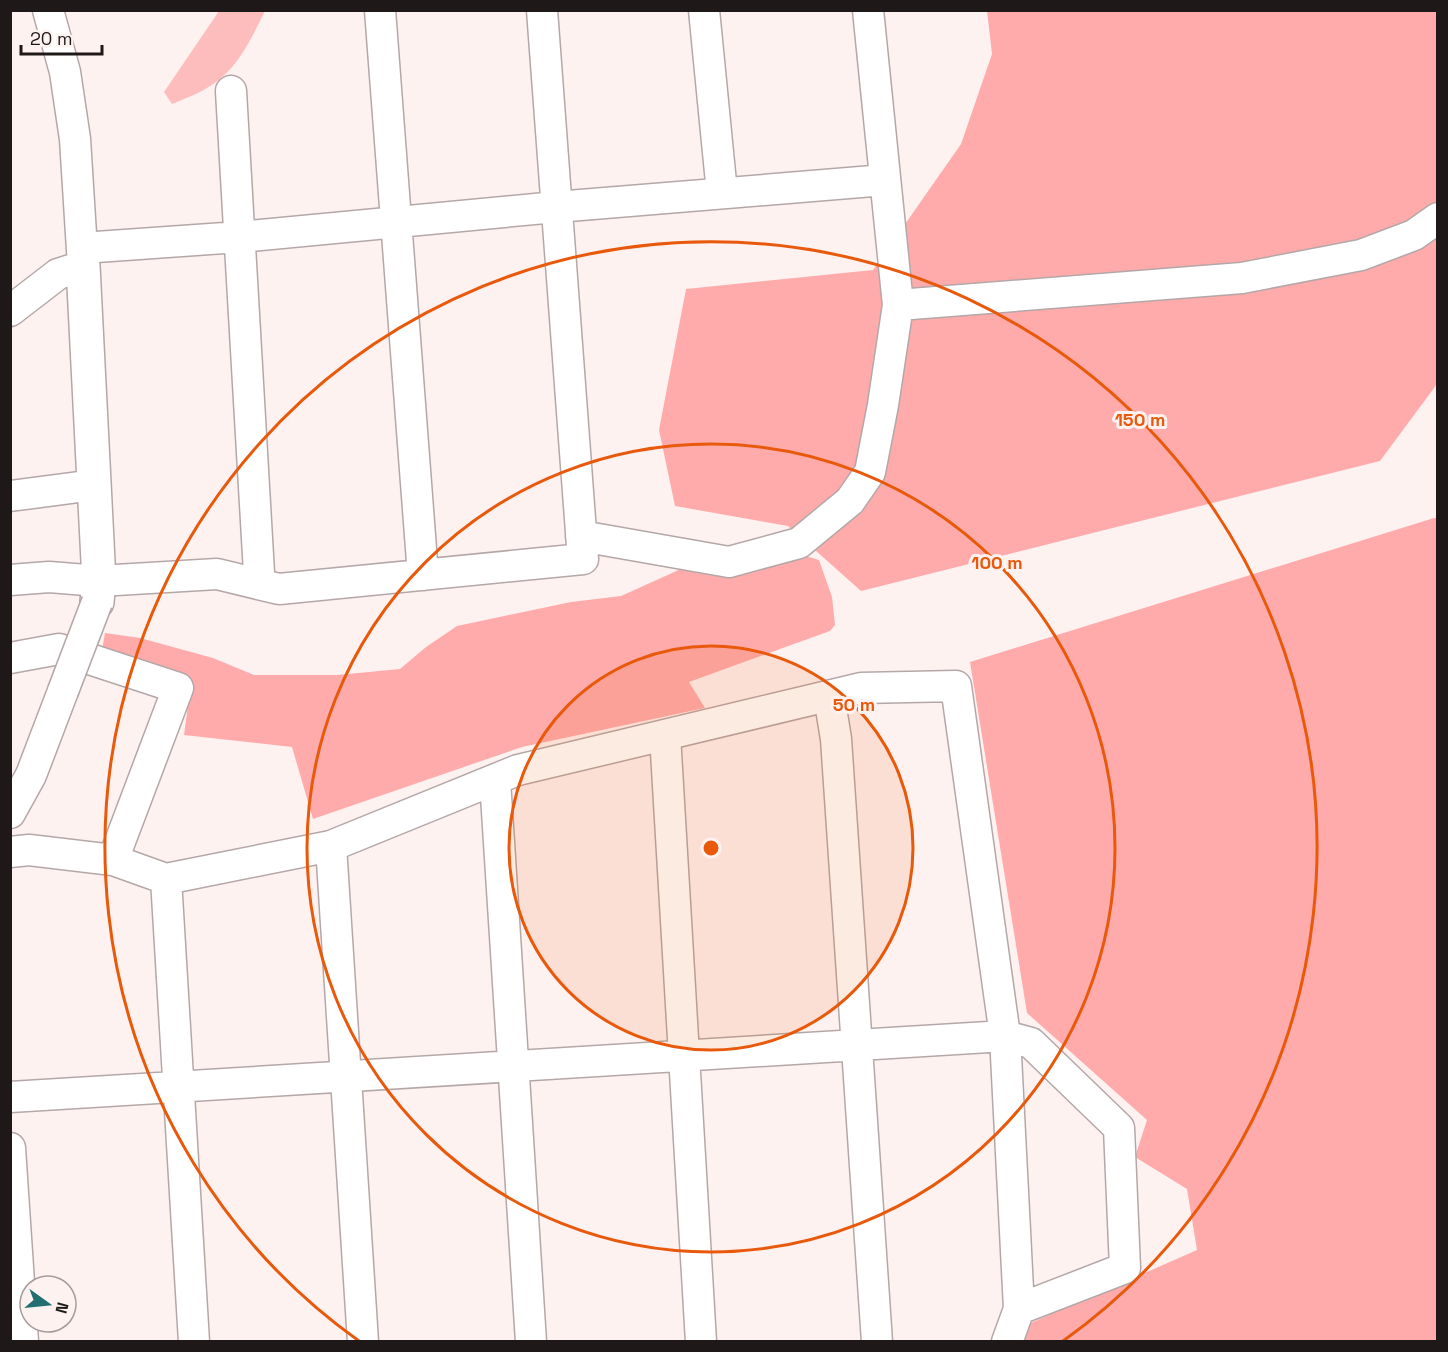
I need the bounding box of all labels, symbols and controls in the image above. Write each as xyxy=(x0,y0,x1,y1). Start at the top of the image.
scale bar xyxy=(21,18,102,56)
text: 20 m xyxy=(30,27,73,50)
text: 150 m xyxy=(1115,408,1165,431)
text: 100 m xyxy=(971,551,1023,574)
text: 50 m xyxy=(833,693,875,716)
centre of rings xyxy=(701,838,721,858)
north arrow xyxy=(18,1274,78,1334)
text: N xyxy=(50,1300,74,1316)

